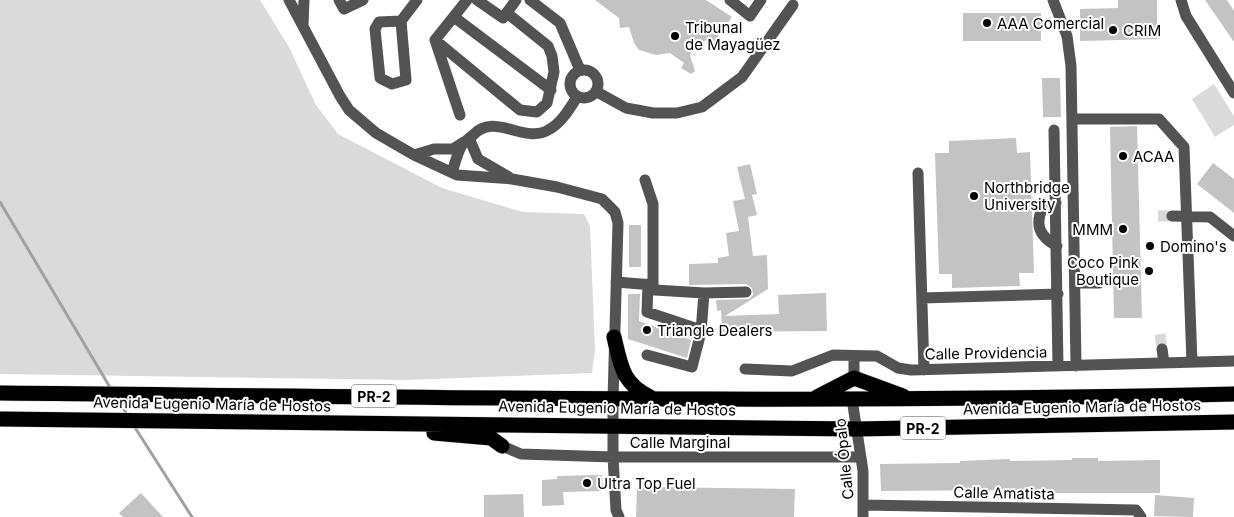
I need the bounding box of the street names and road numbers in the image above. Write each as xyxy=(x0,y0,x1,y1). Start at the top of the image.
street label: Calle Providencia xyxy=(924,342,1048,364)
road number: PR-2 xyxy=(352,384,396,408)
street label: Avenida Eugenio María de Hostos xyxy=(93,392,331,416)
street label: Avenida Eugenio María de Hostos xyxy=(963,395,1201,419)
street label: Avenida Eugenio María de Hostos xyxy=(498,396,736,420)
road number: PR-2 xyxy=(900,416,946,439)
street label: Calle Ópalo xyxy=(830,417,858,501)
street label: Calle Marginal xyxy=(630,433,730,452)
street label: Calle Amatista xyxy=(953,483,1055,503)

